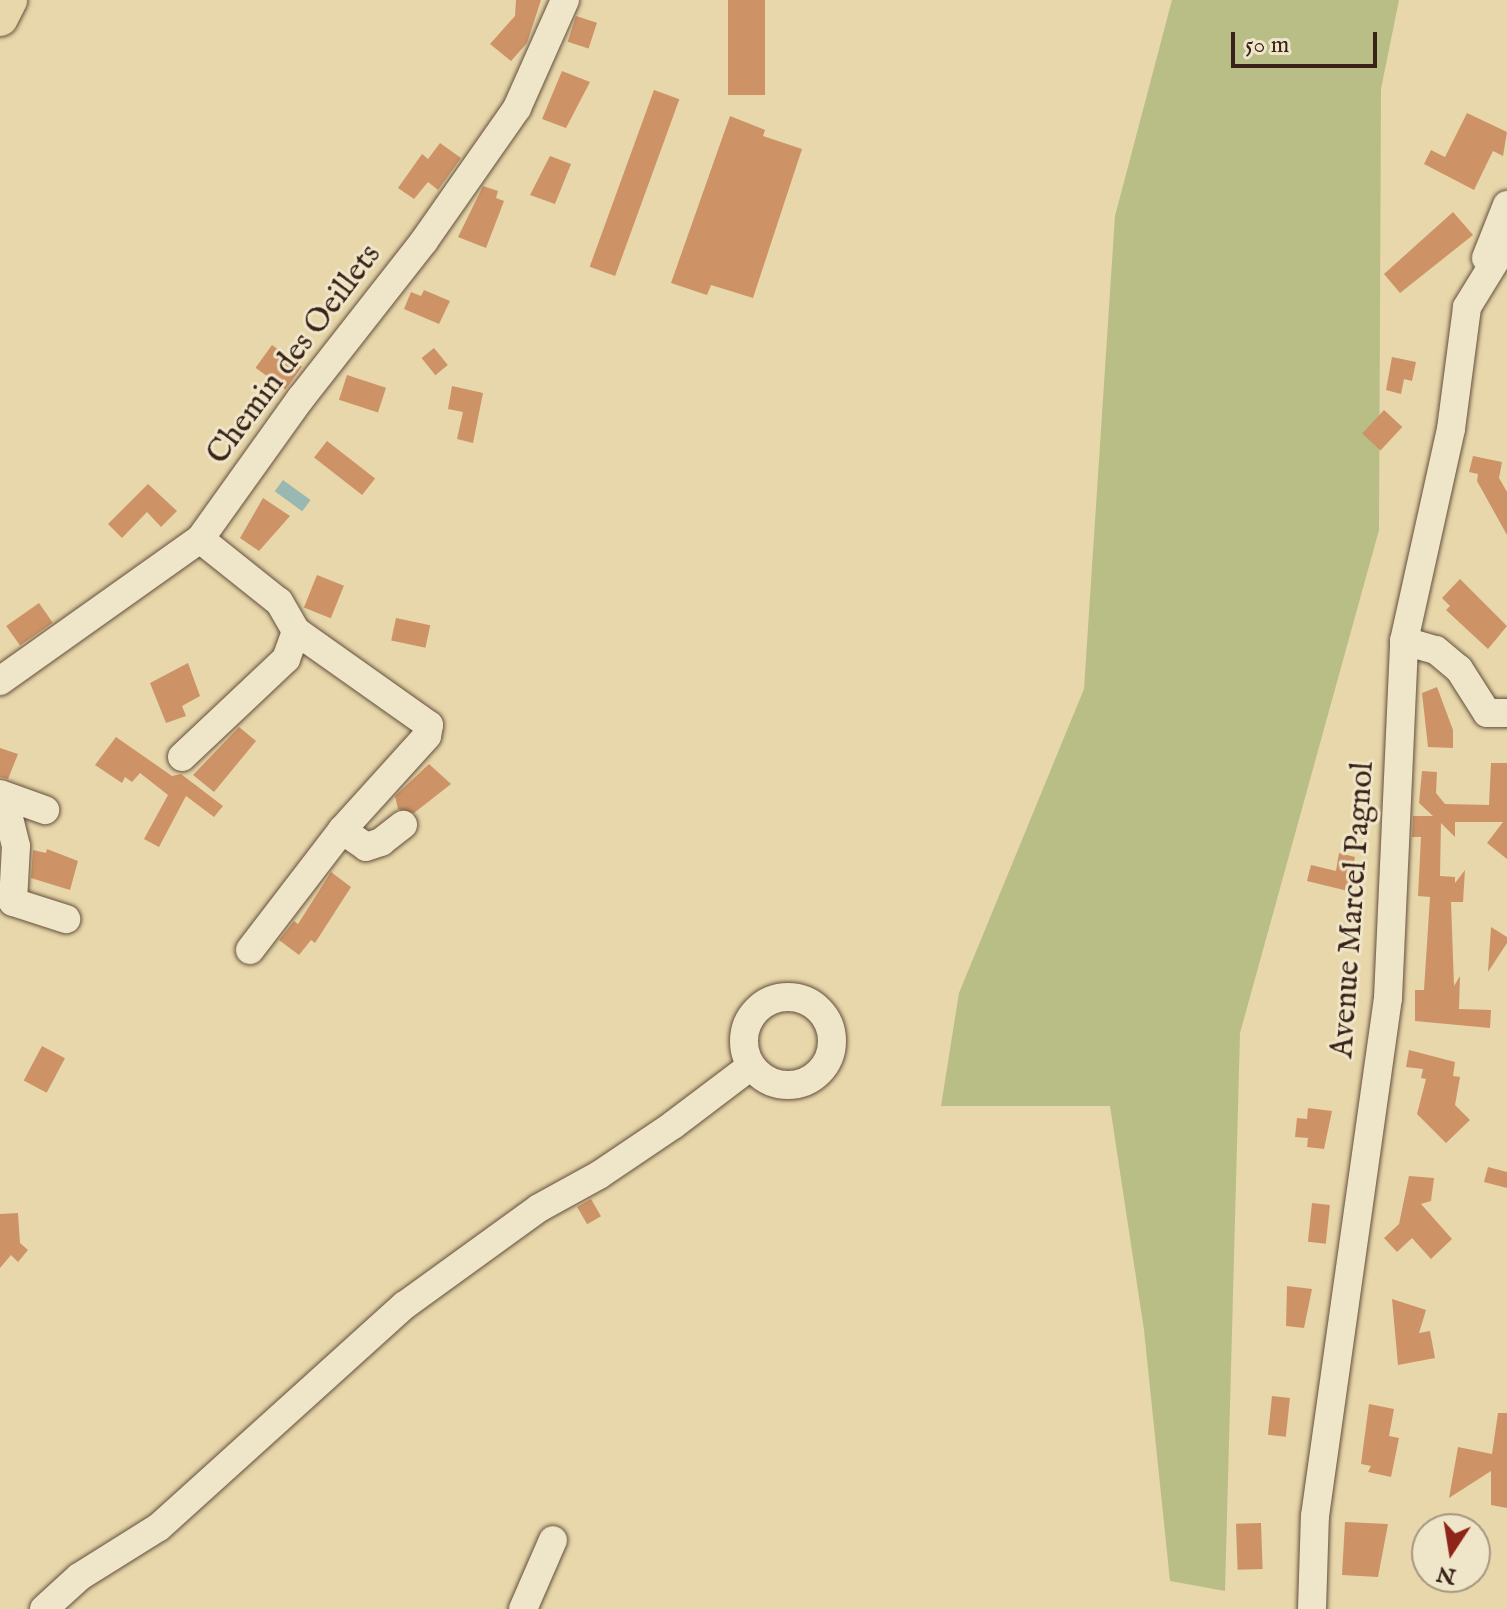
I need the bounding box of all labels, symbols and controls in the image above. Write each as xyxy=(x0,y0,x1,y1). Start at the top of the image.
scale bar xyxy=(1235,16,1381,66)
text: 50 m xyxy=(1245,30,1289,61)
street label: Chemin des Oeillets xyxy=(200,237,390,473)
street label: Avenue Marcel Pagnol xyxy=(1324,761,1384,1059)
north arrow xyxy=(1411,1513,1491,1593)
text: N xyxy=(1434,1559,1459,1590)

